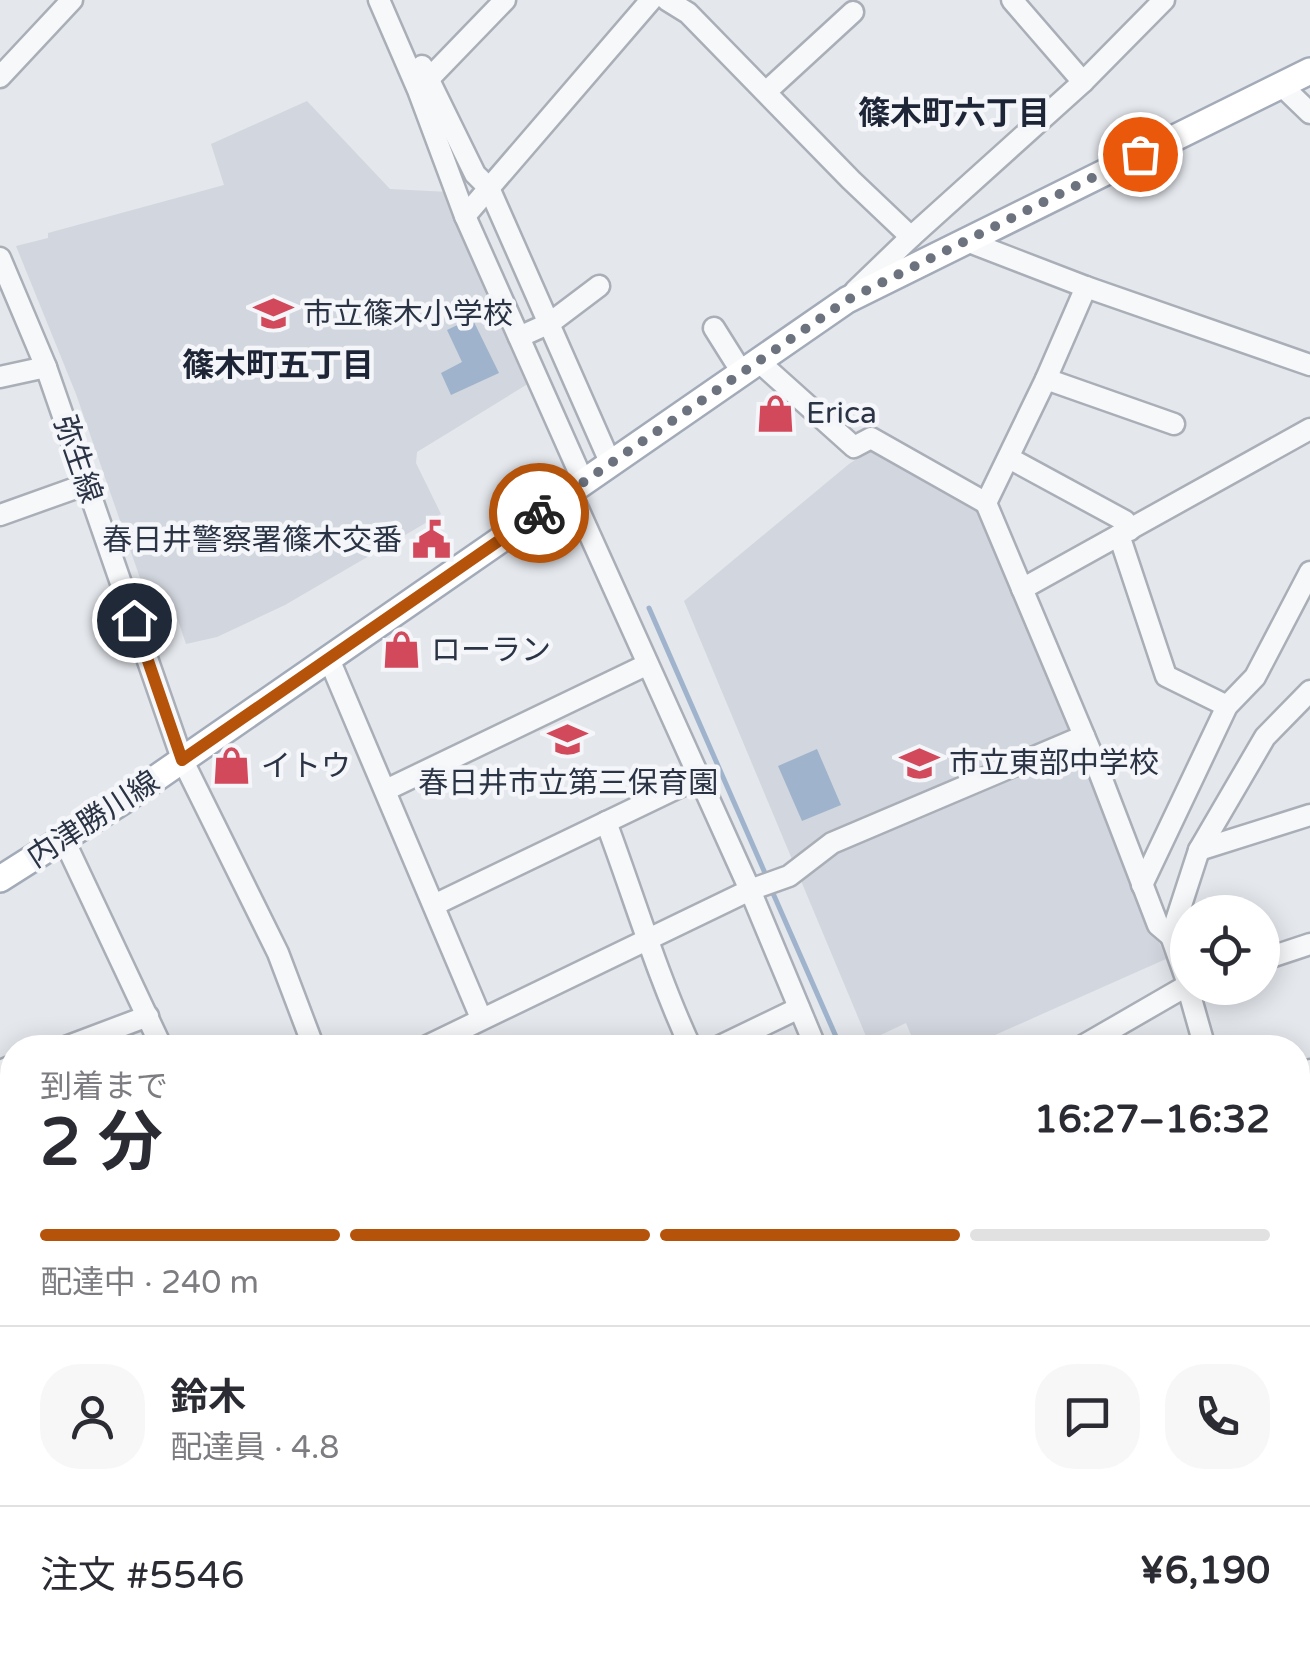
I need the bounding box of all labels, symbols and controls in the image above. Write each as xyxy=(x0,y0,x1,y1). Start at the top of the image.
district label: 篠木町六丁目 xyxy=(858,95,1050,133)
pin xyxy=(1098,112,1183,197)
icon: bag xyxy=(1113,127,1168,182)
school or university icon: 市立篠木小学校 xyxy=(252,293,294,335)
place label: 市立篠木小学校 xyxy=(303,296,513,333)
district label: 篠木町五丁目 xyxy=(182,347,374,385)
shop icon: Erica xyxy=(755,392,797,434)
place label: Erica xyxy=(806,395,877,432)
street label: 弥生線 xyxy=(45,411,110,508)
courier xyxy=(489,463,589,563)
icon: bike xyxy=(512,486,567,541)
public building icon: 春日井警察署篠木交番 xyxy=(411,519,453,561)
place label: 春日井警察署篠木交番 xyxy=(102,522,402,559)
pin xyxy=(92,578,177,663)
icon: home xyxy=(107,593,162,648)
shop icon: ローラン xyxy=(380,629,422,671)
place label: ローラン xyxy=(431,632,551,669)
school or university icon: 春日井市立第三保育園 xyxy=(547,718,589,760)
school or university icon: 市立東部中学校 xyxy=(898,742,940,784)
shop icon: イトウ xyxy=(210,745,252,787)
place label: 市立東部中学校 xyxy=(949,745,1159,782)
place label: イトウ xyxy=(261,748,351,785)
street label: 内津勝川線 xyxy=(20,763,166,876)
place label: 春日井市立第三保育園 xyxy=(418,765,718,802)
map controls xyxy=(1170,895,1280,1005)
button: locate xyxy=(1170,895,1280,1005)
text: 到着まで xyxy=(40,1068,168,1106)
text: 16:27–16:32 xyxy=(1034,1097,1270,1143)
text: 2 分 xyxy=(40,1104,163,1183)
text: 配達中 · 240 m xyxy=(40,1264,259,1302)
button: person xyxy=(40,1364,145,1469)
button: chat xyxy=(1035,1364,1140,1469)
button: phone xyxy=(1165,1364,1270,1469)
text: 鈴木 xyxy=(170,1375,246,1421)
text: 配達員 · 4.8 xyxy=(170,1429,339,1467)
text: ¥6,190 xyxy=(1140,1548,1270,1594)
text: 注文 #5546 xyxy=(40,1553,245,1599)

